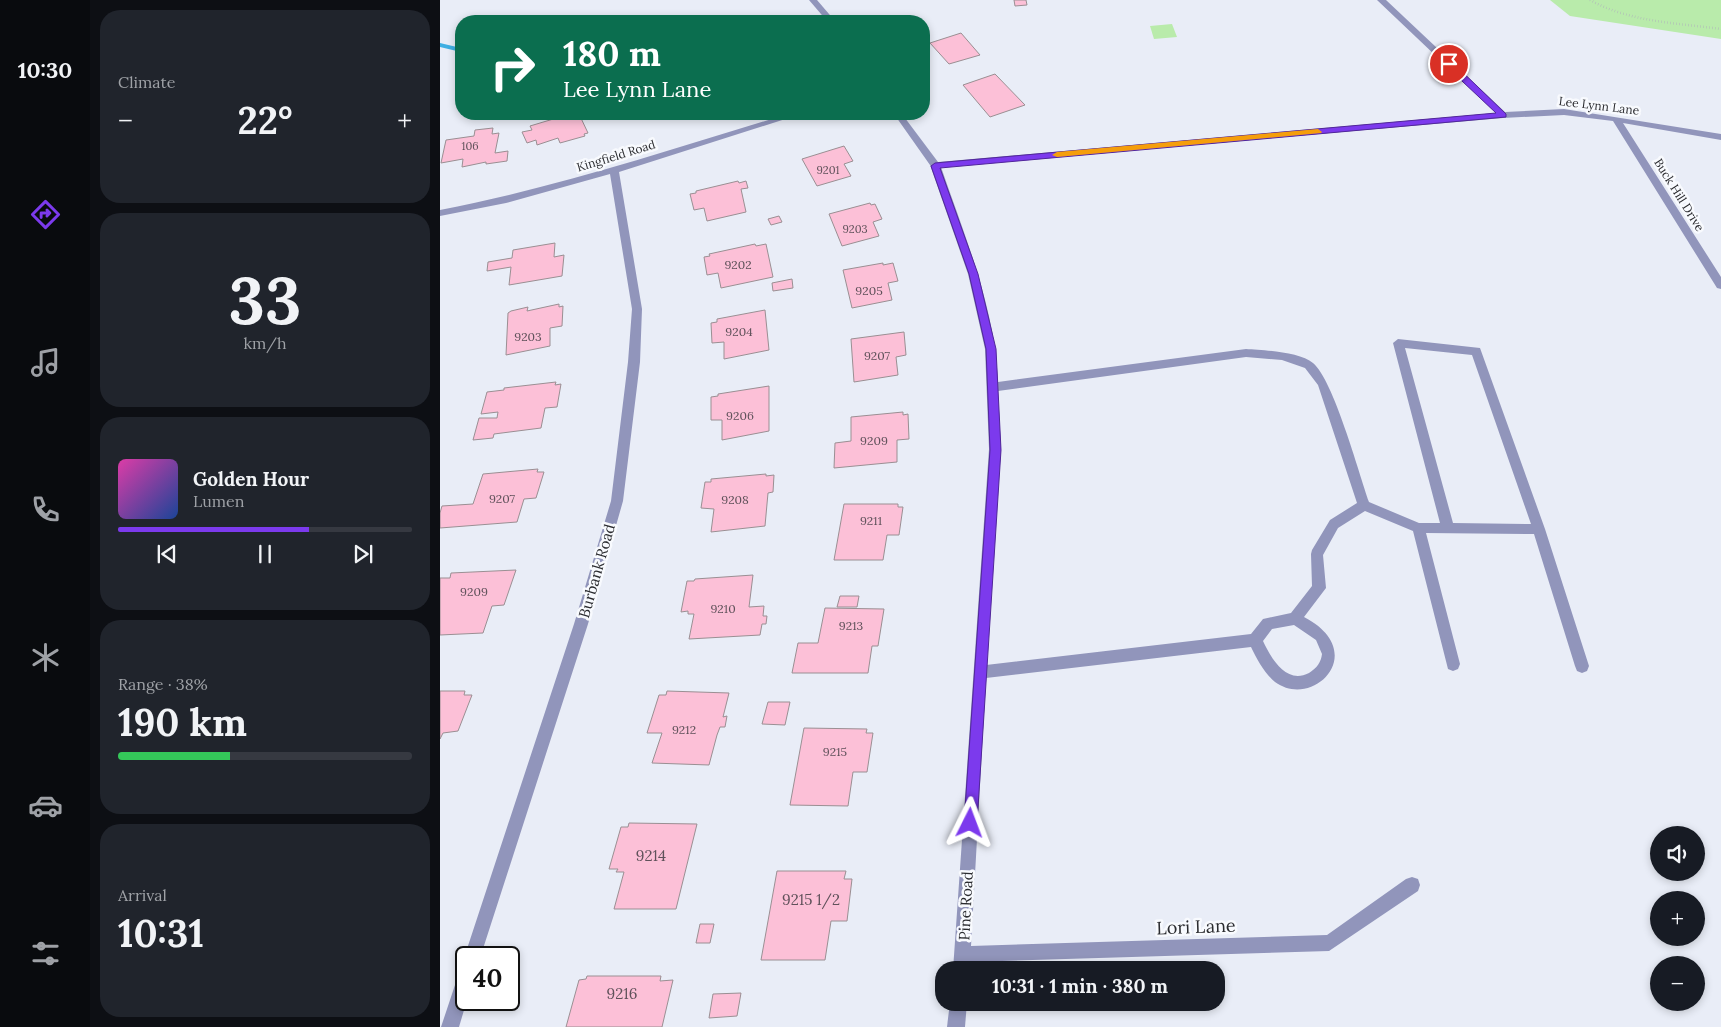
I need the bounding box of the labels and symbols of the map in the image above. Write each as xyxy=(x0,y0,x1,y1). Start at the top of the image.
pin xyxy=(1428,43,1470,85)
street label: Lee Lynn Lane xyxy=(1558,93,1641,118)
street label: Kingfield Road xyxy=(575,136,657,175)
house number: 106 xyxy=(461,139,479,153)
street label: Buck Hill Drive xyxy=(1651,156,1708,234)
house number: 9201 xyxy=(816,163,840,177)
house number: 9203 xyxy=(842,222,868,236)
house number: 9202 xyxy=(724,257,752,272)
house number: 9205 xyxy=(855,283,883,298)
house number: 9204 xyxy=(725,324,753,339)
house number: 9203 xyxy=(514,329,542,344)
house number: 9207 xyxy=(864,348,891,363)
house number: 9206 xyxy=(726,408,754,423)
house number: 9209 xyxy=(860,433,888,448)
house number: 9207 xyxy=(489,491,516,506)
house number: 9208 xyxy=(721,492,749,507)
house number: 9211 xyxy=(860,513,882,528)
street label: Burbank Road xyxy=(574,522,619,620)
house number: 9209 xyxy=(460,584,488,599)
house number: 9210 xyxy=(710,601,736,616)
house number: 9213 xyxy=(839,618,864,633)
house number: 9212 xyxy=(672,722,696,737)
house number: 9215 xyxy=(823,744,847,759)
position arrow xyxy=(943,796,995,848)
house number: 9214 xyxy=(636,846,666,865)
street label: Pine Road xyxy=(954,871,977,941)
house number: 9215 1/2 xyxy=(782,890,840,910)
street label: Lori Lane xyxy=(1156,914,1236,939)
speed limit sign: 40 xyxy=(455,946,520,1011)
house number: 9216 xyxy=(607,984,637,1003)

